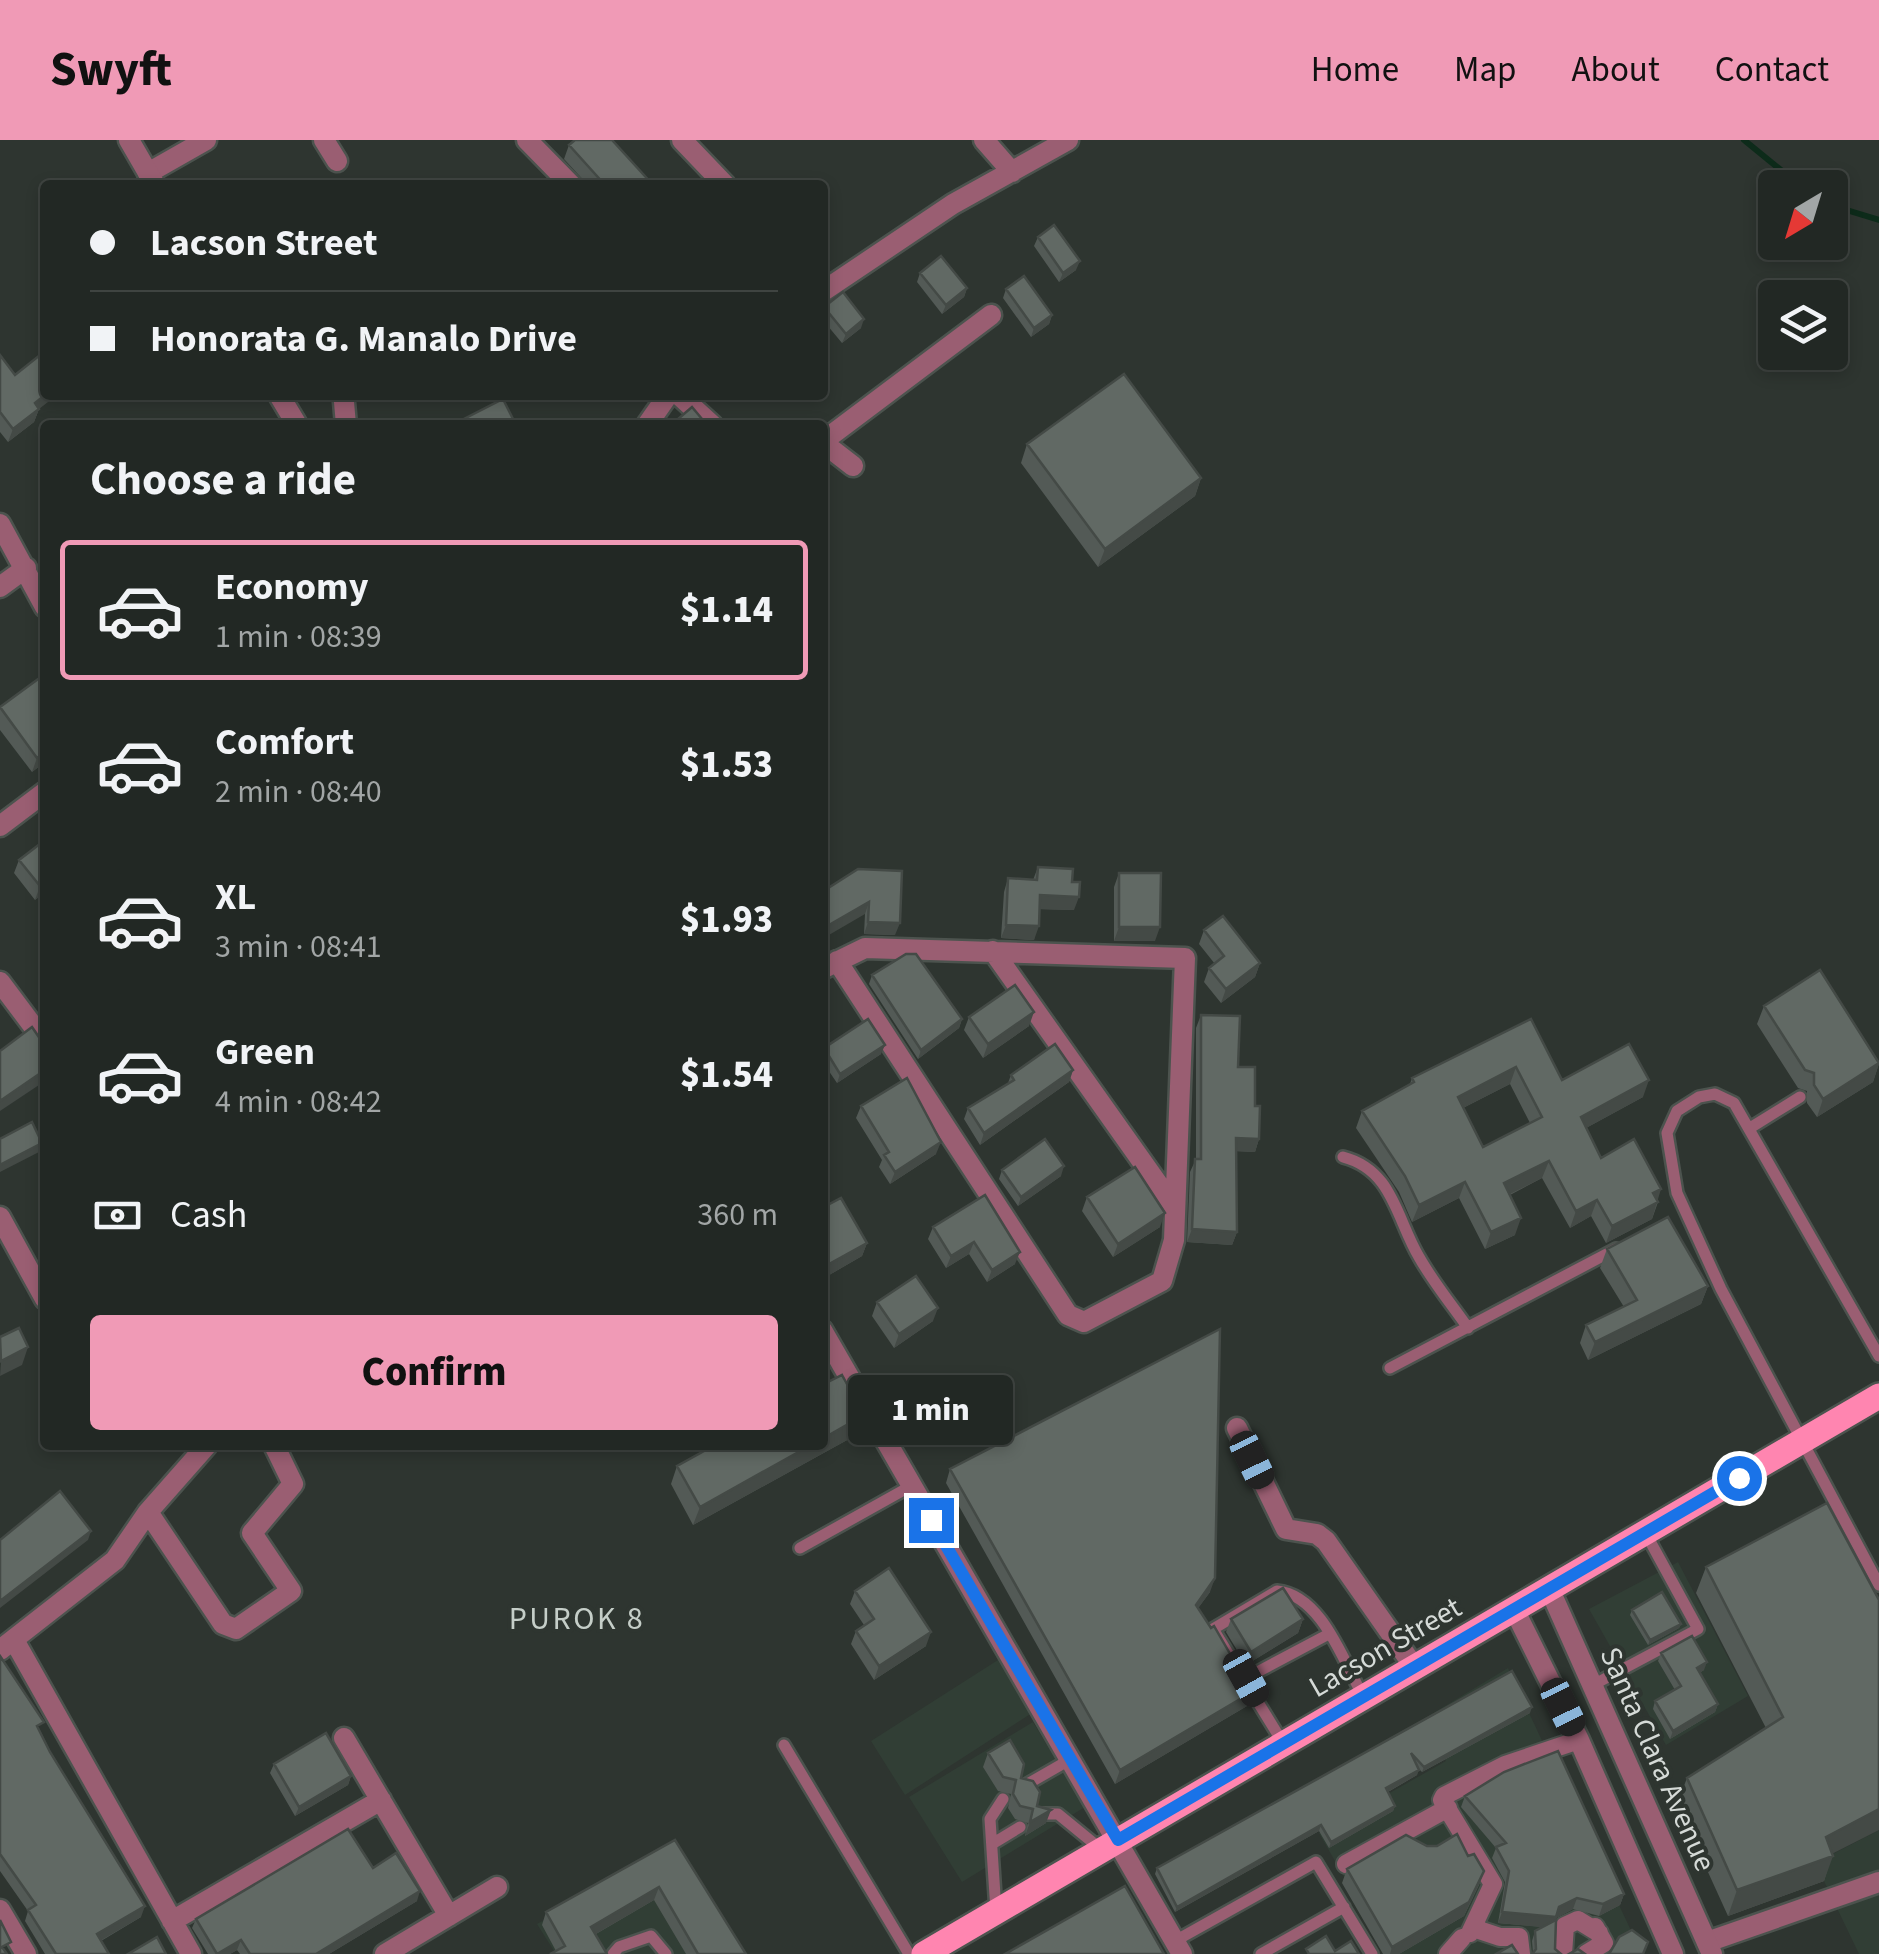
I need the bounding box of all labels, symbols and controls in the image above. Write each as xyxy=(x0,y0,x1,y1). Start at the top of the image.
text: Swyft xyxy=(50,36,172,104)
text: Home xyxy=(1311,45,1399,95)
text: Map xyxy=(1454,45,1517,95)
text: About xyxy=(1572,45,1660,95)
text: Contact xyxy=(1715,45,1829,95)
north arrow xyxy=(1758,170,1848,260)
map controls xyxy=(1758,170,1848,370)
text: Lacson Street xyxy=(150,216,378,270)
button: layers xyxy=(1758,280,1848,370)
text: Honorata G. Manalo Drive xyxy=(150,312,577,366)
text: Choose a ride xyxy=(90,448,356,512)
text: Economy xyxy=(215,560,368,614)
icon: car xyxy=(95,565,185,655)
text: $1.14 xyxy=(680,583,773,637)
text: 1 min · 08:39 xyxy=(215,614,382,660)
text: Comfort xyxy=(215,715,354,769)
icon: car xyxy=(95,720,185,810)
text: $1.53 xyxy=(680,738,773,792)
text: 2 min · 08:40 xyxy=(215,769,382,815)
text: XL xyxy=(215,870,256,924)
icon: car xyxy=(95,875,185,965)
text: $1.93 xyxy=(680,893,773,947)
text: 3 min · 08:41 xyxy=(215,924,382,970)
text: Green xyxy=(215,1025,315,1079)
icon: car xyxy=(95,1030,185,1120)
text: $1.54 xyxy=(680,1048,773,1102)
text: 4 min · 08:42 xyxy=(215,1079,382,1125)
icon: cash xyxy=(90,1188,145,1243)
text: Cash xyxy=(170,1188,247,1242)
text: 360 m xyxy=(697,1192,778,1238)
button: Confirm xyxy=(90,1315,778,1430)
callout: 1 min xyxy=(848,1375,1014,1445)
text: 1 min xyxy=(891,1387,970,1433)
car xyxy=(1225,1426,1279,1494)
route start xyxy=(1717,1456,1762,1501)
route end xyxy=(909,1498,954,1543)
street label: Lacson Street xyxy=(1301,1586,1470,1708)
district label: PUROK 8 xyxy=(509,1596,645,1642)
street label: Santa Clara Avenue xyxy=(1589,1640,1726,1878)
car xyxy=(1218,1644,1274,1712)
car xyxy=(1536,1673,1590,1741)

